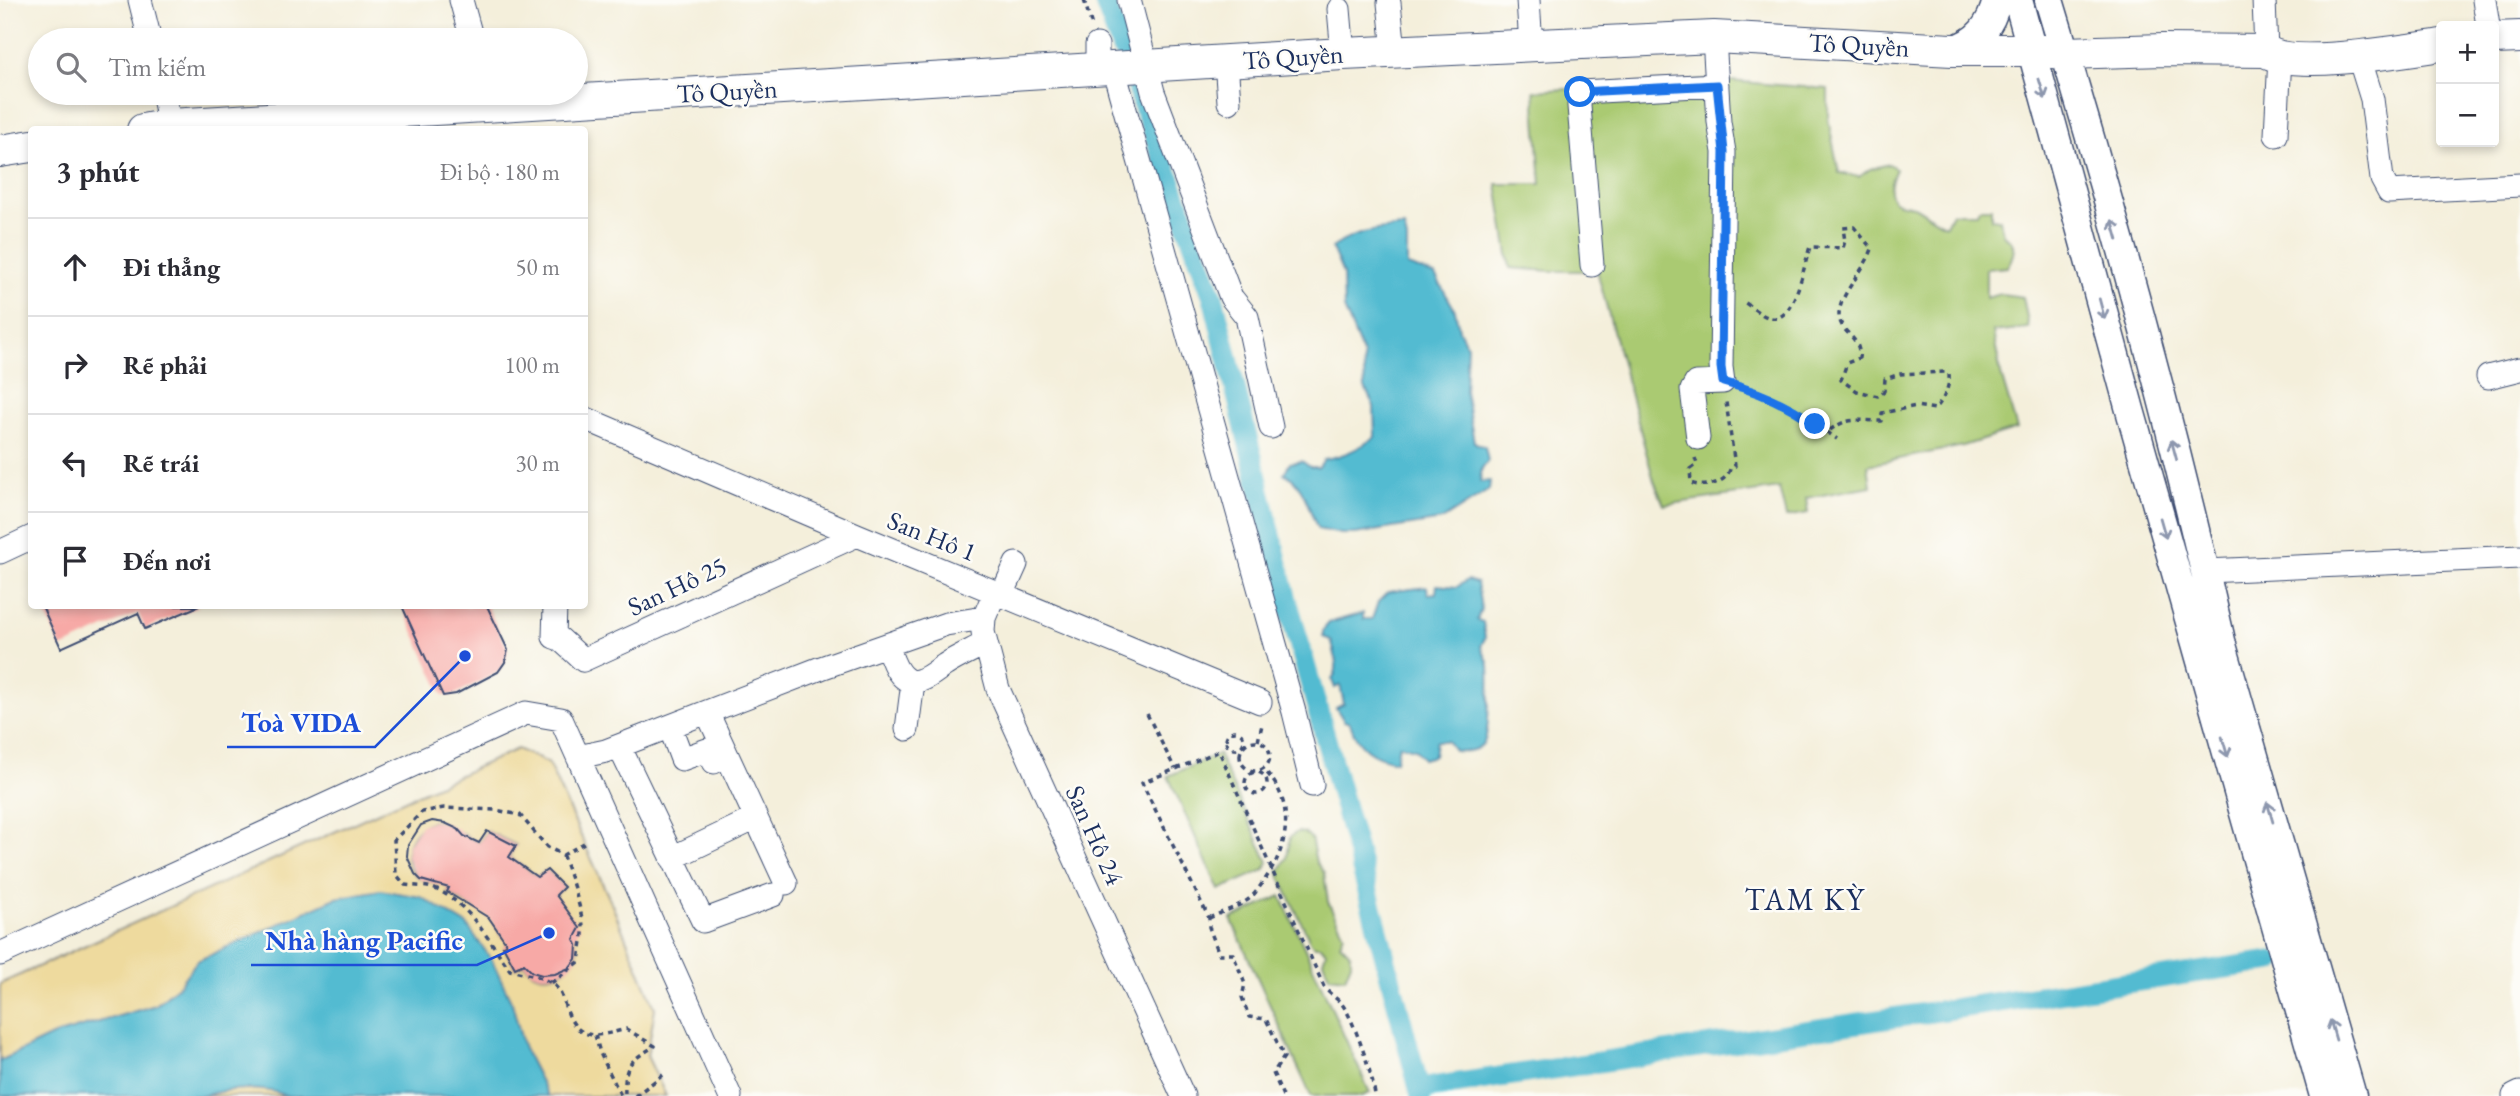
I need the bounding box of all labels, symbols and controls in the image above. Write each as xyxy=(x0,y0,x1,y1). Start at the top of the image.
map controls xyxy=(2436,21,2499,147)
button: + xyxy=(2436,21,2499,84)
street label: Tô Quyền xyxy=(1808,25,1911,65)
search box xyxy=(28,28,588,105)
street label: Tô Quyền xyxy=(1241,37,1345,77)
icon: search xyxy=(52,48,90,86)
text: Tìm kiếm xyxy=(108,50,206,84)
street label: Tô Quyền xyxy=(676,71,779,111)
route start xyxy=(1564,76,1595,107)
one-way arrow xyxy=(2037,78,2049,100)
button: − xyxy=(2436,84,2499,147)
text: 3 phút xyxy=(56,152,140,191)
text: Đi bộ · 180 m xyxy=(440,157,560,187)
one-way arrow xyxy=(2108,219,2121,241)
icon: ahead xyxy=(56,248,94,286)
text: Đi thẳng xyxy=(123,250,220,284)
text: 50 m xyxy=(515,252,560,282)
one-way arrow xyxy=(2097,297,2110,319)
icon: right xyxy=(56,346,94,384)
text: Rẽ phải xyxy=(123,348,207,382)
text: 100 m xyxy=(504,350,560,380)
route end xyxy=(1799,408,1830,439)
one-way arrow xyxy=(2167,439,2180,462)
icon: left xyxy=(56,444,94,482)
text: Rẽ trái xyxy=(123,446,199,480)
text: 30 m xyxy=(515,448,560,478)
street label: San Hô 1 xyxy=(883,503,981,569)
one-way arrow xyxy=(2158,517,2171,539)
icon: arrive xyxy=(56,542,94,580)
text: Đến nơi xyxy=(123,544,211,578)
street label: San Hô 25 xyxy=(622,548,732,624)
callout: Toà VIDA xyxy=(227,698,375,747)
text: Toà VIDA xyxy=(241,704,362,740)
one-way arrow xyxy=(2219,735,2232,758)
street label: San Hô 24 xyxy=(1058,780,1132,891)
one-way arrow xyxy=(2263,801,2276,823)
district label: TAM KỲ xyxy=(1744,880,1866,919)
callout: Nhà hàng Pacific xyxy=(251,916,477,965)
text: Nhà hàng Pacific xyxy=(265,922,463,958)
one-way arrow xyxy=(2326,1020,2339,1042)

